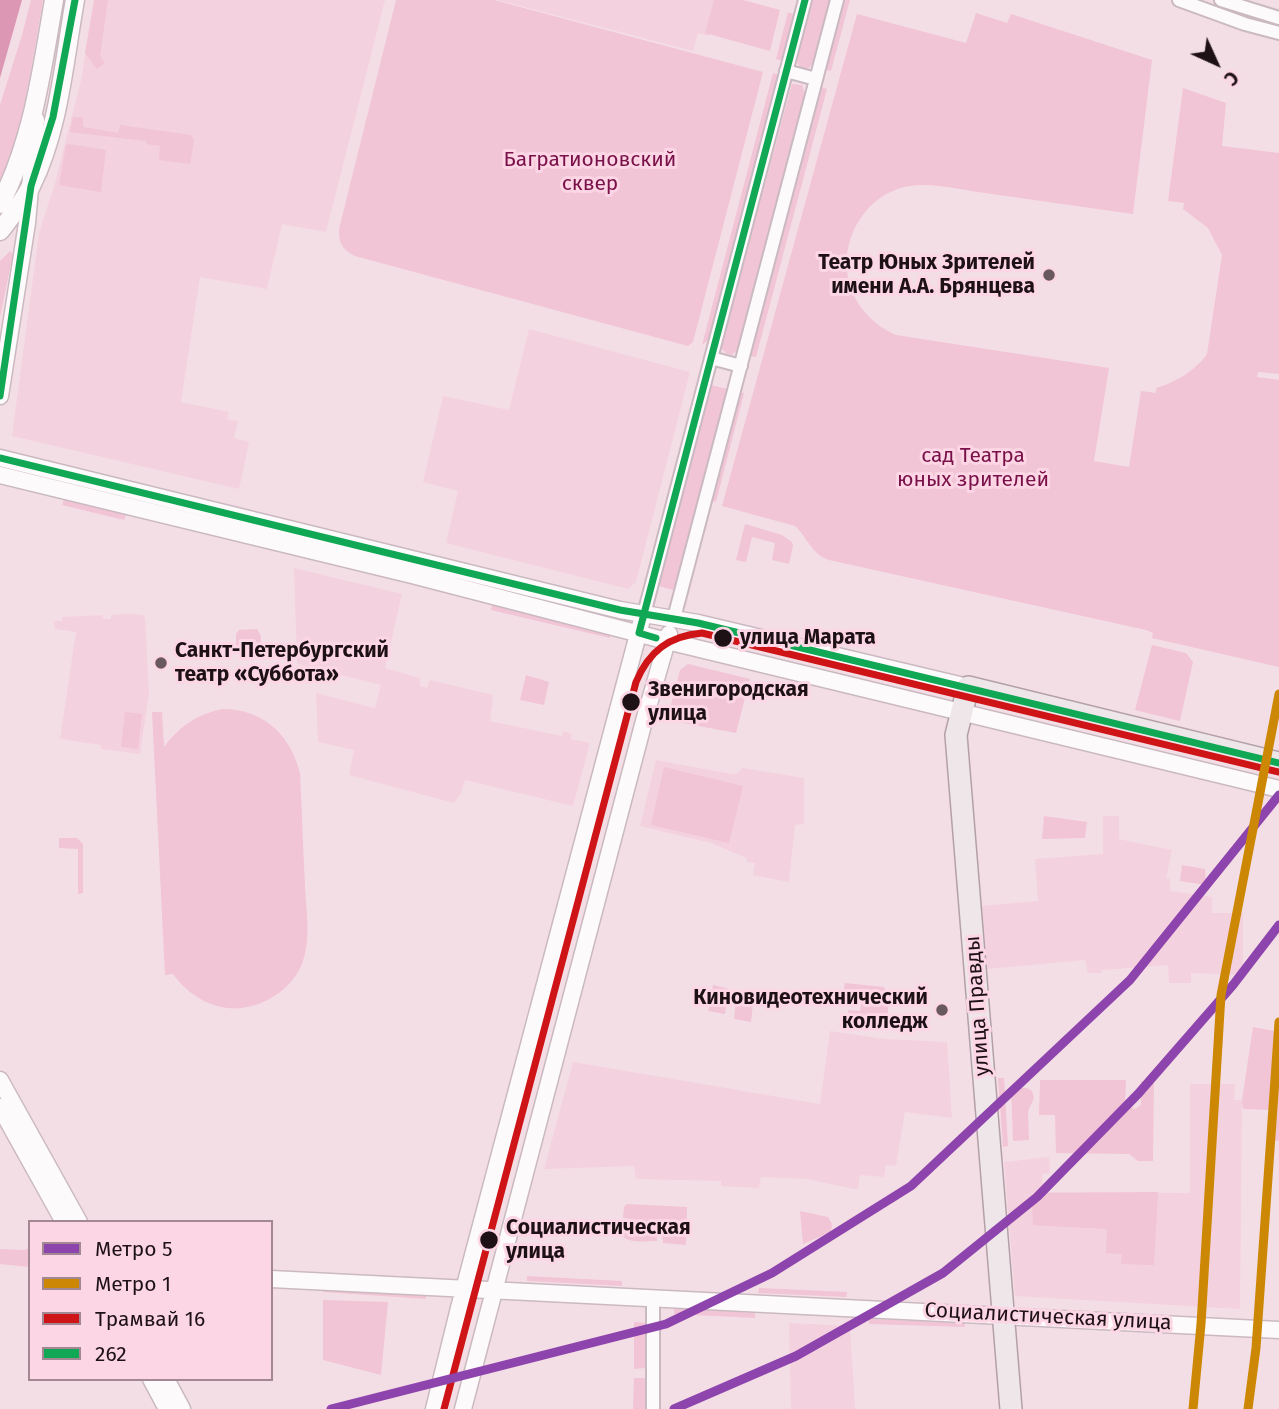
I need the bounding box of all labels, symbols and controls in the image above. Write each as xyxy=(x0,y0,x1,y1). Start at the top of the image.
north arrow xyxy=(1181,28,1251,98)
text: С xyxy=(1219,66,1243,90)
park label: Багратионовский сквер xyxy=(504,147,676,197)
place label: Театр Юных Зрителей имени А.А. Брянцева xyxy=(818,250,1035,300)
marker: Театр Юных Зрителей имени А.А. Брянцева xyxy=(1041,267,1057,283)
park label: сад Театра юных зрителей xyxy=(897,443,1049,493)
place label: улица Марата xyxy=(740,625,876,651)
marker: улица Марата xyxy=(712,627,734,649)
place label: Санкт-Петербургский театр «Суббота» xyxy=(175,638,389,688)
marker: Санкт-Петербургский театр «Суббота» xyxy=(153,655,169,671)
place label: Звенигородская улица xyxy=(648,677,809,727)
marker: Звенигородская улица xyxy=(620,691,642,713)
street label: улица Правды xyxy=(961,935,995,1077)
place label: Киновидеотехнический колледж xyxy=(693,985,928,1035)
marker: Киновидеотехнический колледж xyxy=(934,1002,950,1018)
place label: Социалистическая улица xyxy=(506,1215,691,1265)
legend xyxy=(28,1220,273,1381)
marker: Социалистическая улица xyxy=(478,1229,500,1251)
text: Метро 5 xyxy=(95,1236,173,1262)
text: Метро 1 xyxy=(95,1271,171,1297)
street label: Социалистическая улица xyxy=(924,1298,1172,1336)
text: Трамвай 16 xyxy=(95,1306,205,1332)
text: 262 xyxy=(95,1341,127,1367)

